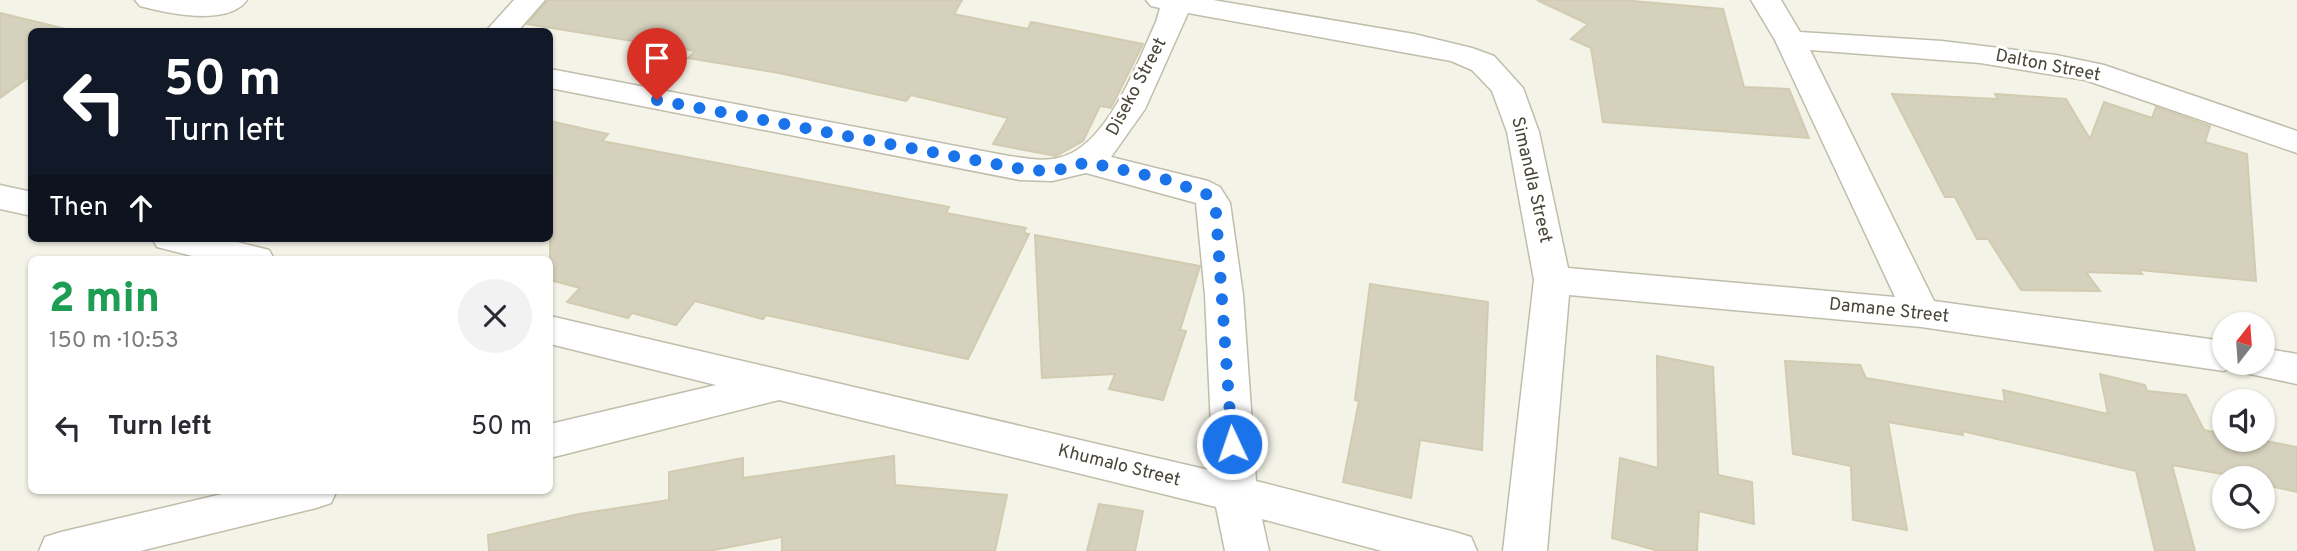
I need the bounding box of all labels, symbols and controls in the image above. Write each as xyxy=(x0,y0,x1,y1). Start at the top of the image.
pin xyxy=(627,28,687,100)
street label: Diseko Street xyxy=(1102,34,1172,140)
icon: arrive xyxy=(638,39,676,77)
street label: Dalton Street xyxy=(1993,45,2103,87)
text: 50 m xyxy=(164,51,281,113)
icon: left xyxy=(49,56,140,147)
text: Turn left xyxy=(164,112,285,152)
street label: Simandla Street xyxy=(1505,115,1557,245)
icon: ahead xyxy=(122,189,160,227)
text: Then xyxy=(49,192,108,225)
text: 2 min xyxy=(49,274,160,327)
button: close xyxy=(458,279,532,353)
street label: Damane Street xyxy=(1828,293,1950,329)
north arrow xyxy=(2212,312,2275,374)
map controls xyxy=(2212,312,2275,529)
text: 150 m · 10:53 xyxy=(49,327,179,356)
button: sound xyxy=(2212,389,2275,452)
position arrow xyxy=(1195,407,1269,481)
icon: left xyxy=(49,409,87,447)
text: Turn left xyxy=(108,411,212,444)
text: 50 m xyxy=(471,411,532,444)
street label: Khumalo Street xyxy=(1055,440,1183,492)
button: search xyxy=(2212,466,2275,529)

